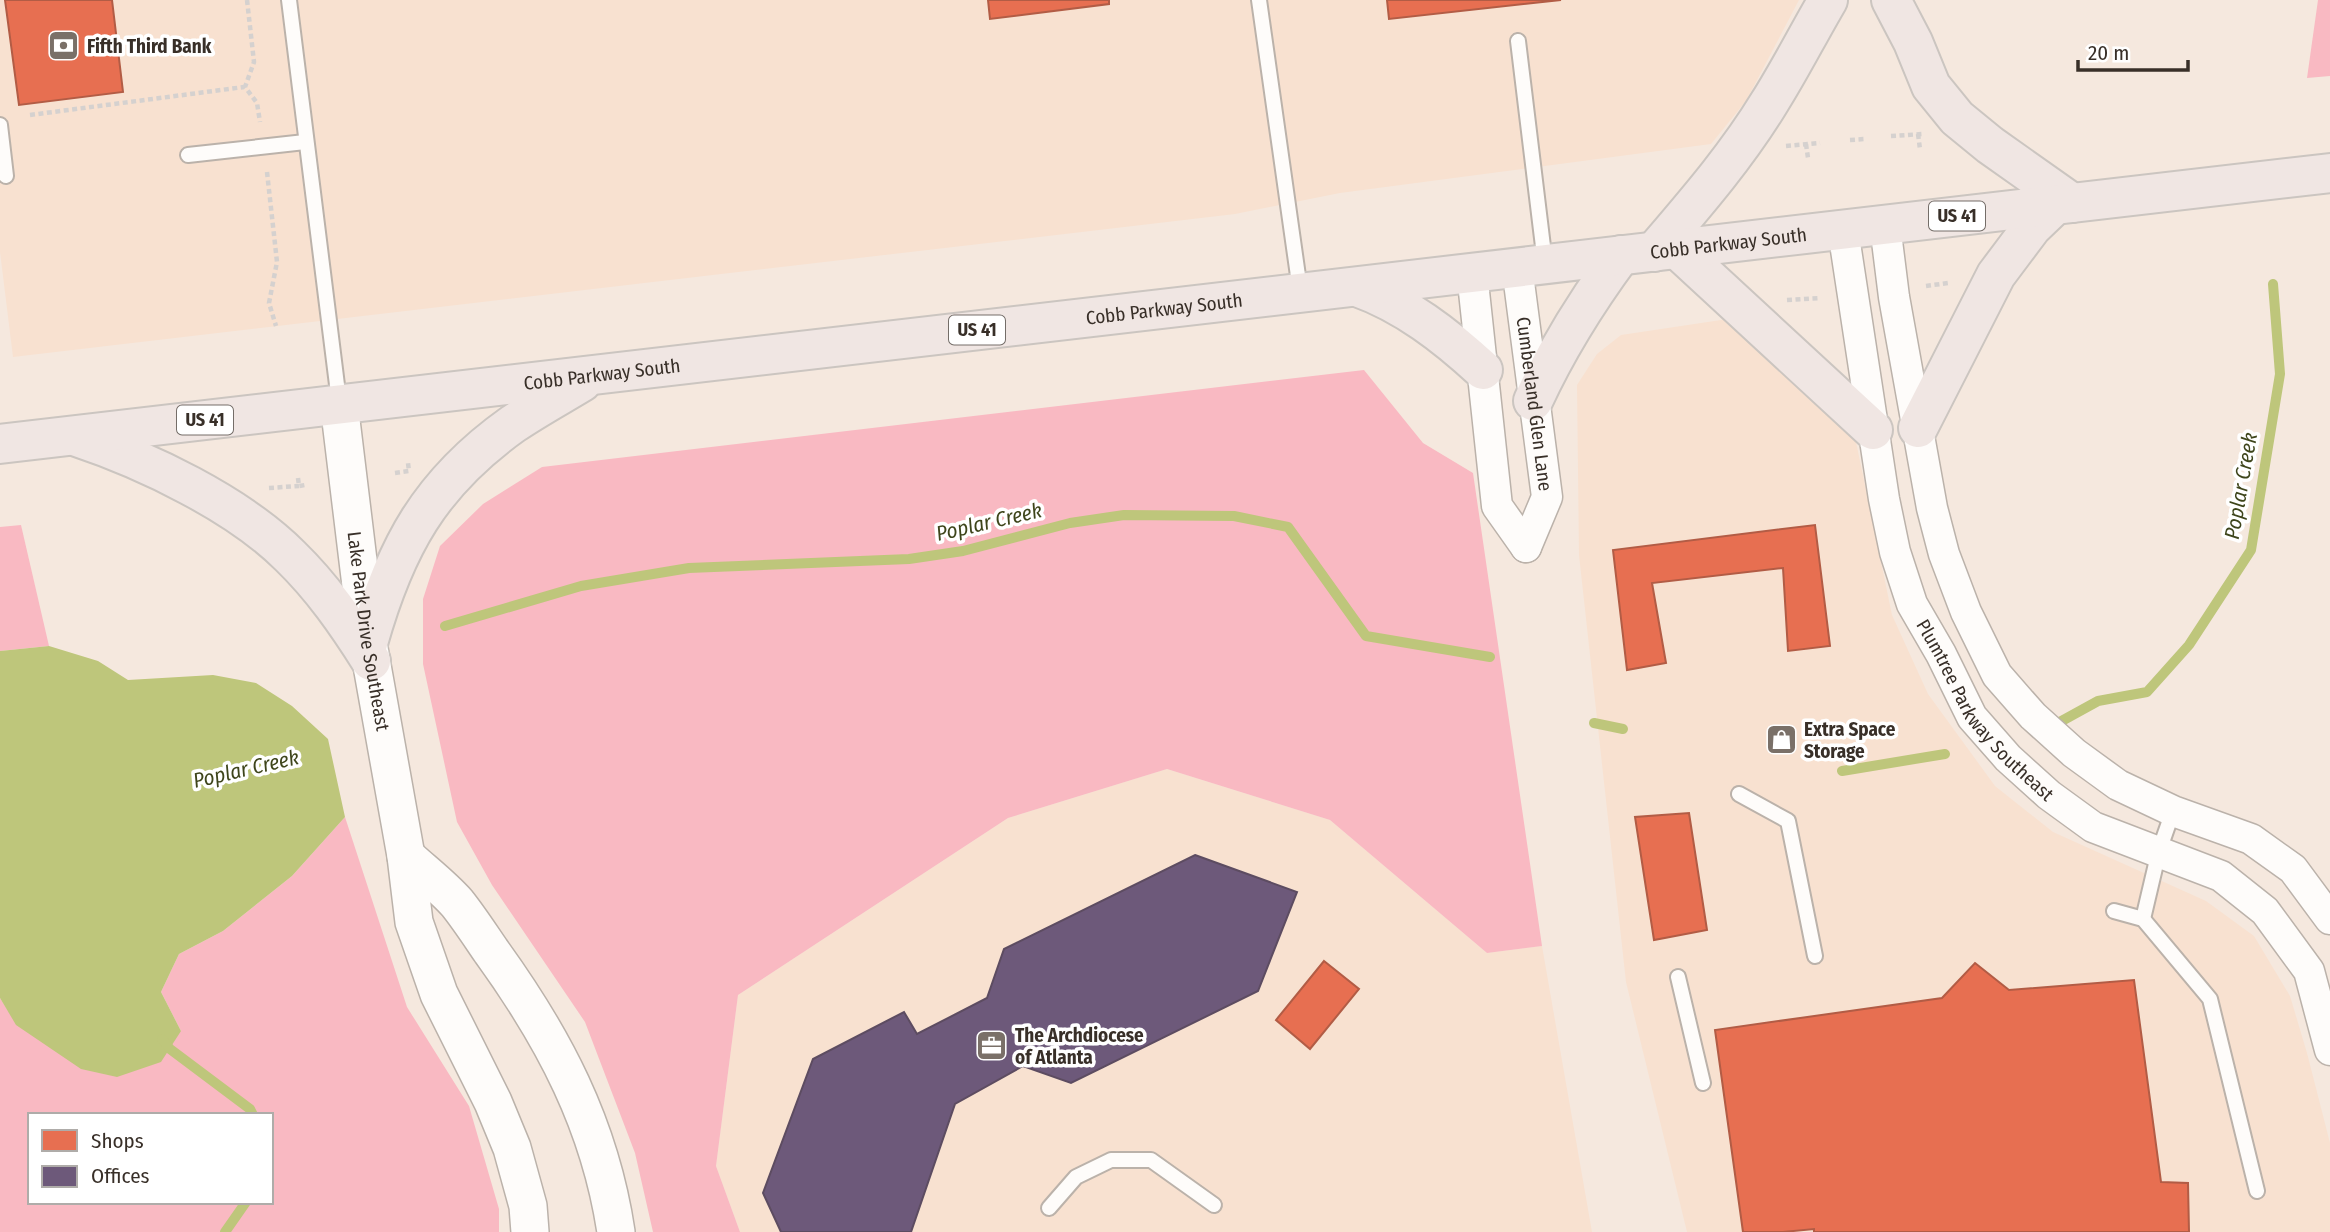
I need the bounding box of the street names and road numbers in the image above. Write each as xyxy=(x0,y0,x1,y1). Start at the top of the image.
road number: US 41 xyxy=(1929,202,1985,230)
street label: Cobb Parkway South xyxy=(1649,222,1808,264)
street label: Cobb Parkway South xyxy=(1085,288,1244,329)
street label: Cumberland Glen Lane xyxy=(1512,315,1558,492)
road number: US 41 xyxy=(949,316,1005,344)
street label: Cobb Parkway South xyxy=(522,353,682,395)
road number: US 41 xyxy=(177,406,233,434)
street label: Lake Park Drive Southeast xyxy=(343,530,395,733)
street label: Plumtree Parkway Southeast xyxy=(1912,615,2059,806)

